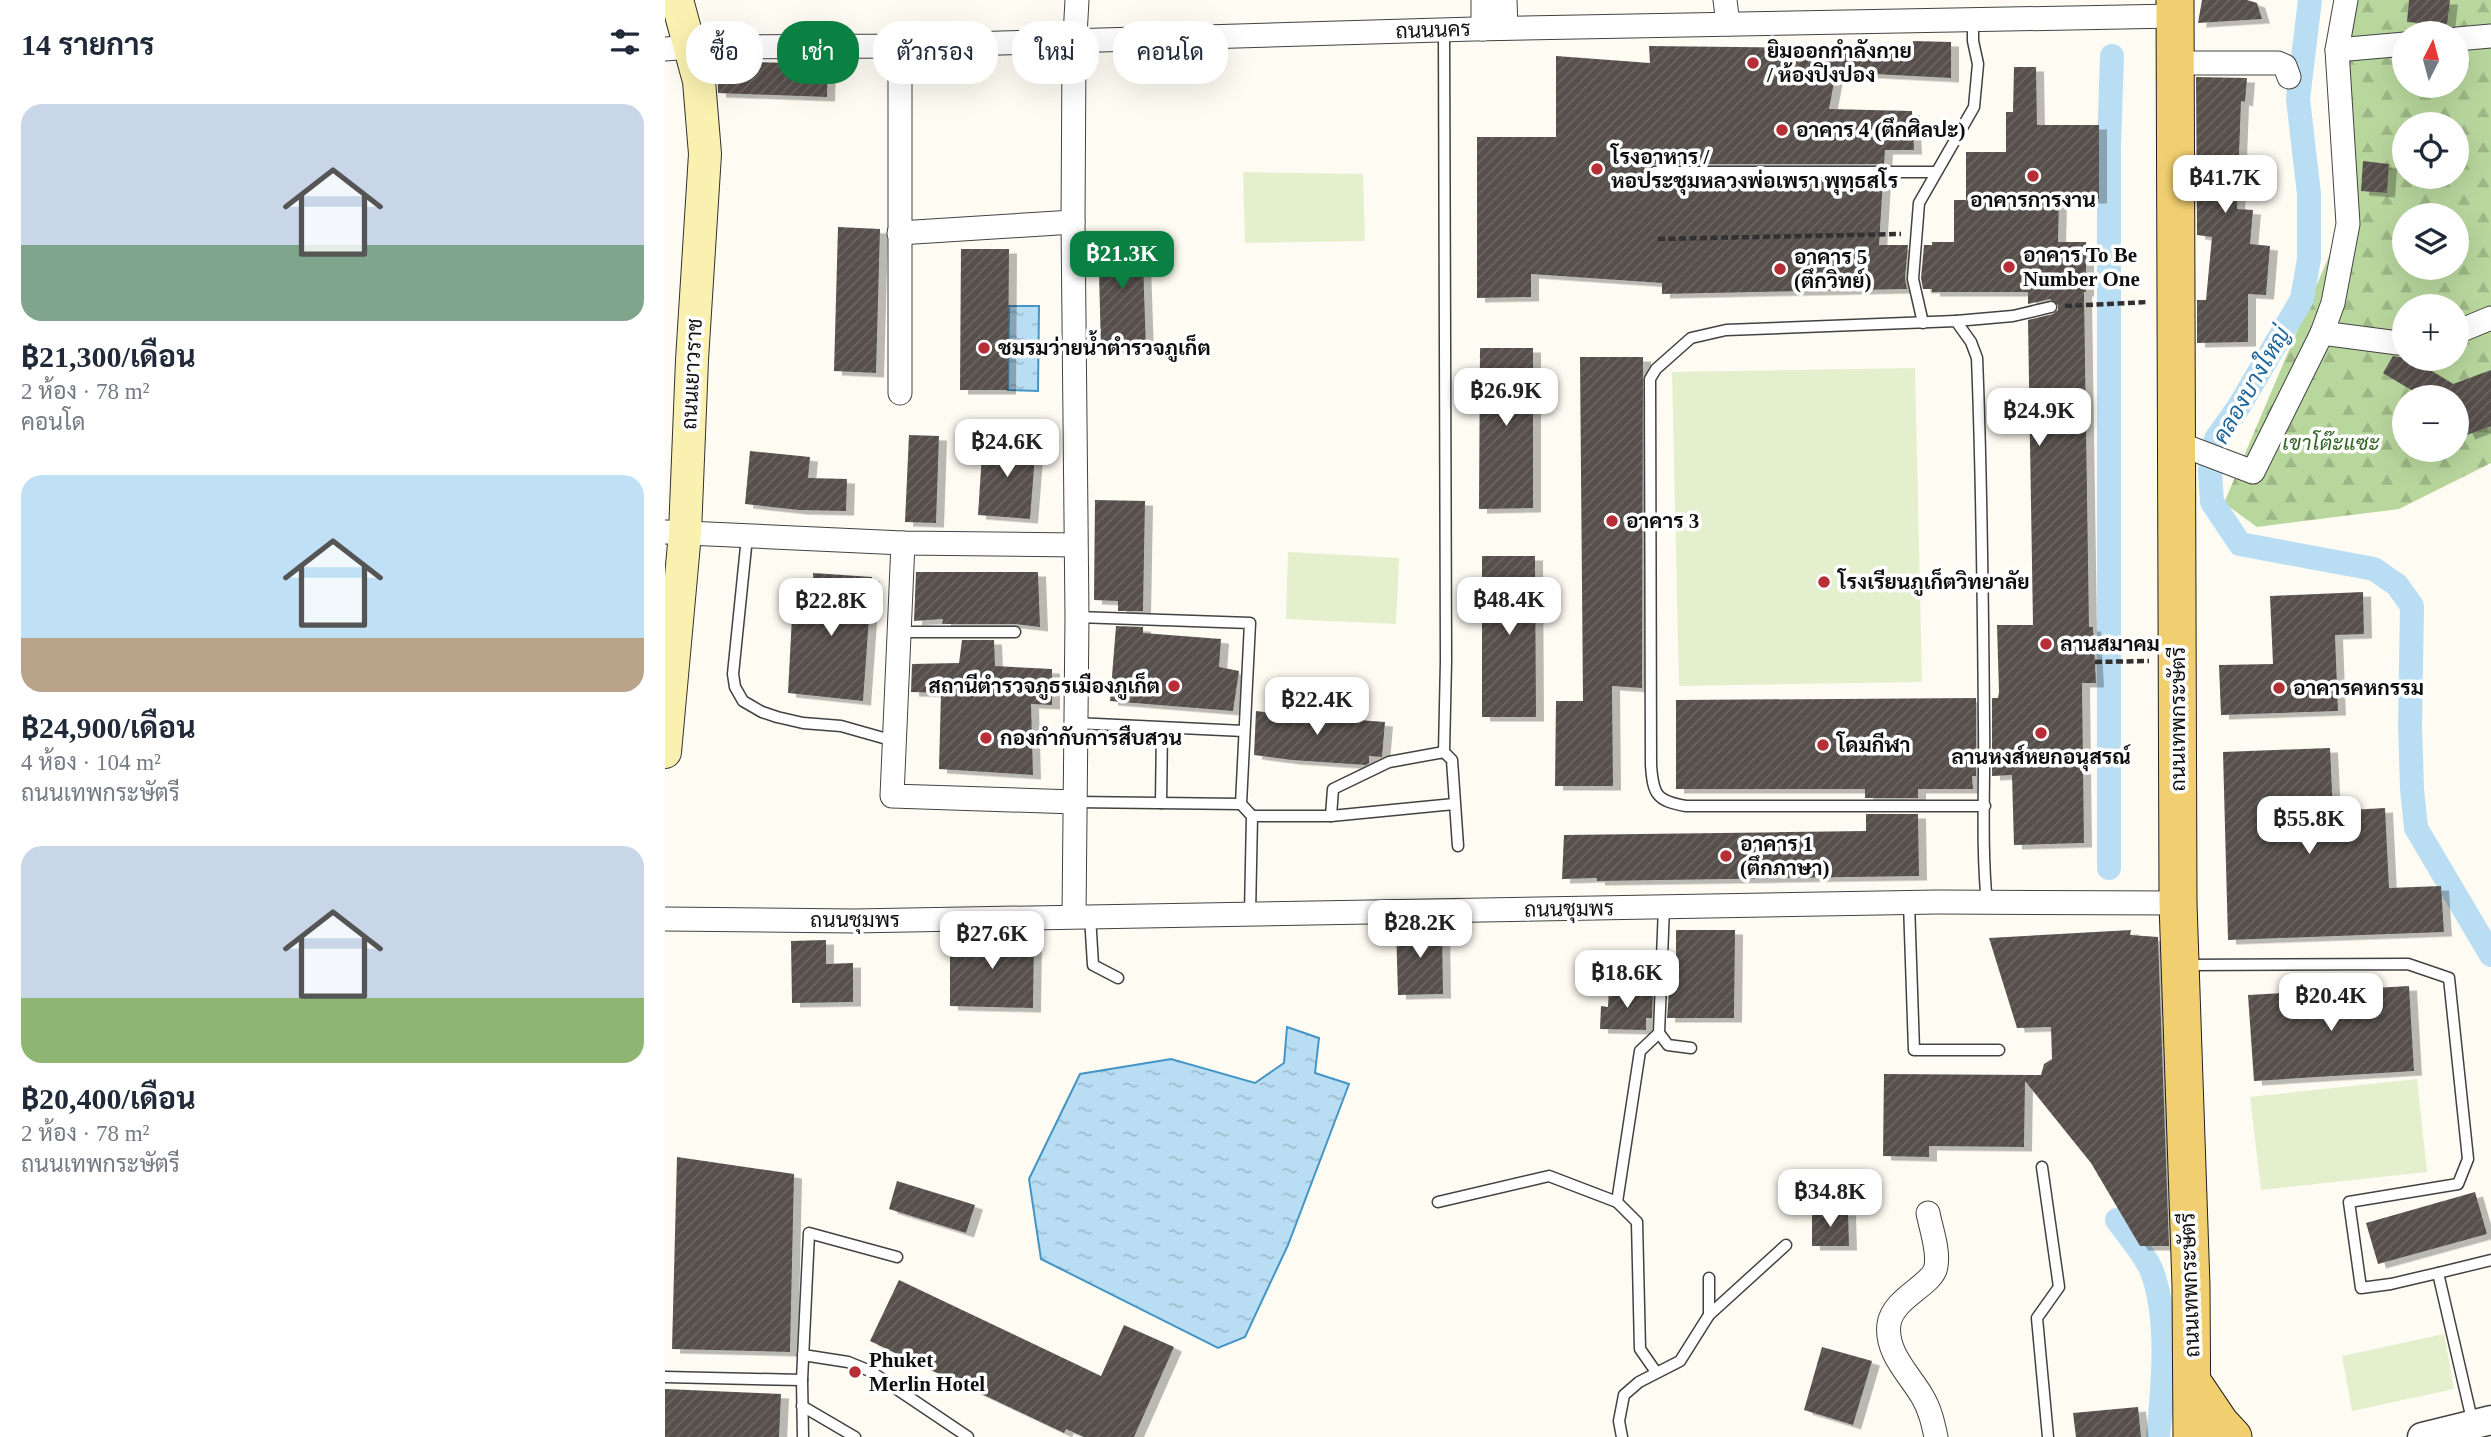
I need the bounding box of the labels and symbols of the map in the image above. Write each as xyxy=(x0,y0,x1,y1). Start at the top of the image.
street label: ถนนนคร xyxy=(1395,17,1471,43)
north arrow xyxy=(2392,21,2469,98)
place label: ยิมออกกำลังกาย / ห้องปิงปอง xyxy=(1766,38,1912,87)
marker: ยิมออกกำลังกาย / ห้องปิงปอง xyxy=(1745,55,1761,71)
place label: อาคาร 4 (ตึกศิลปะ) xyxy=(1796,117,1966,142)
marker: อาคาร 4 (ตึกศิลปะ) xyxy=(1774,122,1790,138)
place label: โรงอาหาร / หอประชุมหลวงพ่อเพรา พุทฺธสโร xyxy=(1609,143,1898,196)
pin: ฿41.7K xyxy=(2168,156,2282,215)
marker: โรงอาหาร / หอประชุมหลวงพ่อเพรา พุทฺธสโร xyxy=(1589,161,1605,177)
marker: อาคารการงาน xyxy=(2025,168,2041,184)
place label: อาคารการงาน xyxy=(1970,188,2096,212)
pin: ฿21.3K xyxy=(1065,232,1179,291)
place label: อาคาร To Be Number One xyxy=(2023,243,2140,291)
place label: อาคาร 5 (ตึกวิทย์) xyxy=(1794,245,1872,293)
marker: อาคาร To Be Number One xyxy=(2001,259,2017,275)
marker: อาคาร 5 (ตึกวิทย์) xyxy=(1772,261,1788,277)
street label: ถนนเยาวราช xyxy=(677,318,707,430)
water label: คลองบางใหญ่ xyxy=(2205,320,2296,448)
place label: ชมรมว่ายน้ำตำรวจภูเก็ต xyxy=(998,330,1211,362)
marker: ชมรมว่ายน้ำตำรวจภูเก็ต xyxy=(976,340,992,356)
pin: ฿26.9K xyxy=(1449,368,1563,428)
pin: ฿24.9K xyxy=(1982,388,2096,448)
pin: ฿24.6K xyxy=(950,420,1064,479)
park label: เขาโต๊ะแซะ xyxy=(2282,430,2380,455)
place label: อาคาร 3 xyxy=(1626,509,1699,533)
marker: อาคาร 3 xyxy=(1604,513,1620,529)
place label: โรงเรียนภูเก็ตวิทยาลัย xyxy=(1836,568,2030,596)
marker: โรงเรียนภูเก็ตวิทยาลัย xyxy=(1816,574,1832,590)
pin: ฿22.8K xyxy=(774,578,888,638)
pin: ฿48.4K xyxy=(1452,578,1566,637)
place label: ลานสมาคม xyxy=(2060,632,2160,656)
marker: ลานสมาคม xyxy=(2038,636,2054,652)
street label: ถนนเทพกระษัตรี xyxy=(2165,647,2190,791)
place label: สถานีตำรวจภูธรเมืองภูเก็ต xyxy=(928,672,1160,700)
place label: อาคารคหกรรม xyxy=(2293,676,2424,700)
marker: สถานีตำรวจภูธรเมืองภูเก็ต xyxy=(1166,678,1182,694)
pin: ฿22.4K xyxy=(1260,678,1374,737)
marker: อาคารคหกรรม xyxy=(2271,680,2287,696)
place label: กองกำกับการสืบสวน xyxy=(1000,725,1182,750)
marker: ลานหงส์หยกอนุสรณ์ xyxy=(2033,725,2049,741)
marker: กองกำกับการสืบสวน xyxy=(978,730,994,746)
place label: โดมกีฬา xyxy=(1835,731,1910,757)
marker: โดมกีฬา xyxy=(1815,737,1831,753)
place label: ลานหงส์หยกอนุสรณ์ xyxy=(1951,744,2132,772)
pin: ฿55.8K xyxy=(2252,796,2366,856)
place label: อาคาร 1 (ตึกภาษา) xyxy=(1740,832,1829,880)
marker: อาคาร 1 (ตึกภาษา) xyxy=(1718,848,1734,864)
street label: ถนนชุมพร xyxy=(1524,896,1614,924)
pin: ฿28.2K xyxy=(1363,900,1477,960)
street label: ถนนชุมพร xyxy=(810,908,900,934)
pin: ฿27.6K xyxy=(935,912,1049,971)
pin: ฿18.6K xyxy=(1570,950,1684,1010)
pin: ฿20.4K xyxy=(2274,974,2388,1033)
pin: ฿34.8K xyxy=(1773,1170,1887,1229)
street label: ถนนเทพกระษัตรี xyxy=(2174,1212,2205,1358)
place label: Phuket Merlin Hotel xyxy=(869,1348,985,1396)
marker: Phuket Merlin Hotel xyxy=(847,1364,863,1380)

